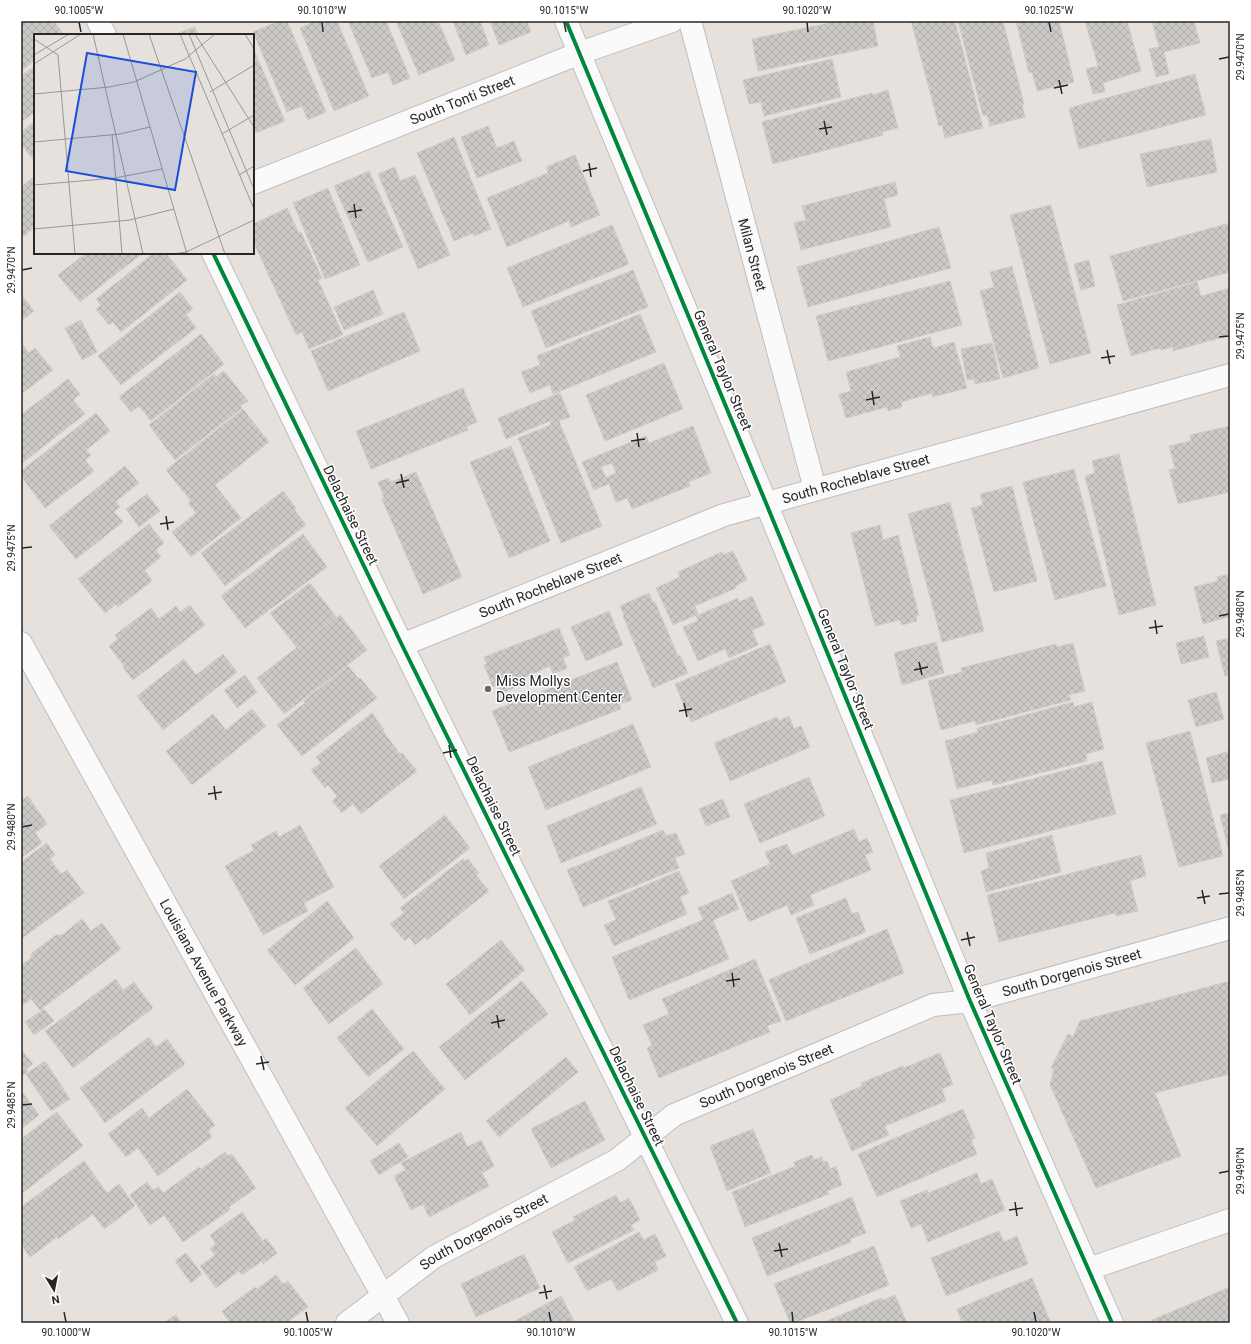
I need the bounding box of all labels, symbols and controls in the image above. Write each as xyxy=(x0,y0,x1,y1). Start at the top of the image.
text: 90.1005°W xyxy=(55,5,104,16)
text: 90.1010°W xyxy=(298,5,347,16)
text: 90.1015°W xyxy=(540,5,589,16)
text: 90.1020°W xyxy=(783,5,832,16)
text: 90.1025°W xyxy=(1025,5,1074,16)
text: 29.9470°N xyxy=(1235,33,1246,81)
inset map xyxy=(34,34,254,254)
street label: South Tonti Street xyxy=(407,72,517,128)
street label: Milan Street xyxy=(735,217,770,293)
text: 29.9470°N xyxy=(6,246,17,294)
street label: General Taylor Street xyxy=(690,307,756,433)
text: 29.9475°N xyxy=(1235,312,1246,360)
street label: South Rocheblave Street xyxy=(780,450,932,507)
street label: Delachaise Street xyxy=(320,463,382,568)
text: 29.9475°N xyxy=(6,524,17,572)
street label: South Rocheblave Street xyxy=(477,549,624,621)
text: 29.9480°N xyxy=(1235,590,1246,638)
street label: General Taylor Street xyxy=(814,606,878,732)
place label: Miss Mollys Development Center xyxy=(496,673,623,705)
marker: Miss Mollys Development Center xyxy=(483,684,493,694)
street label: Delachaise Street xyxy=(463,754,525,859)
text: 29.9480°N xyxy=(6,803,17,851)
text: 29.9485°N xyxy=(1235,869,1246,917)
street label: Louisiana Avenue Parkway xyxy=(157,896,251,1050)
street label: South Dorgenois Street xyxy=(1000,945,1143,1000)
street label: General Taylor Street xyxy=(960,961,1026,1087)
street label: South Dorgenois Street xyxy=(697,1040,836,1111)
street label: Delachaise Street xyxy=(606,1044,668,1149)
text: 29.9485°N xyxy=(6,1081,17,1129)
text: 29.9490°N xyxy=(1235,1147,1246,1195)
street label: South Dorgenois Street xyxy=(416,1190,551,1273)
north arrow xyxy=(34,1270,74,1310)
text: N xyxy=(50,1292,61,1306)
text: 90.1000°W xyxy=(42,1327,91,1338)
text: 90.1005°W xyxy=(284,1327,333,1338)
text: 90.1010°W xyxy=(527,1327,576,1338)
text: 90.1015°W xyxy=(769,1327,818,1338)
text: 90.1020°W xyxy=(1012,1327,1061,1338)

